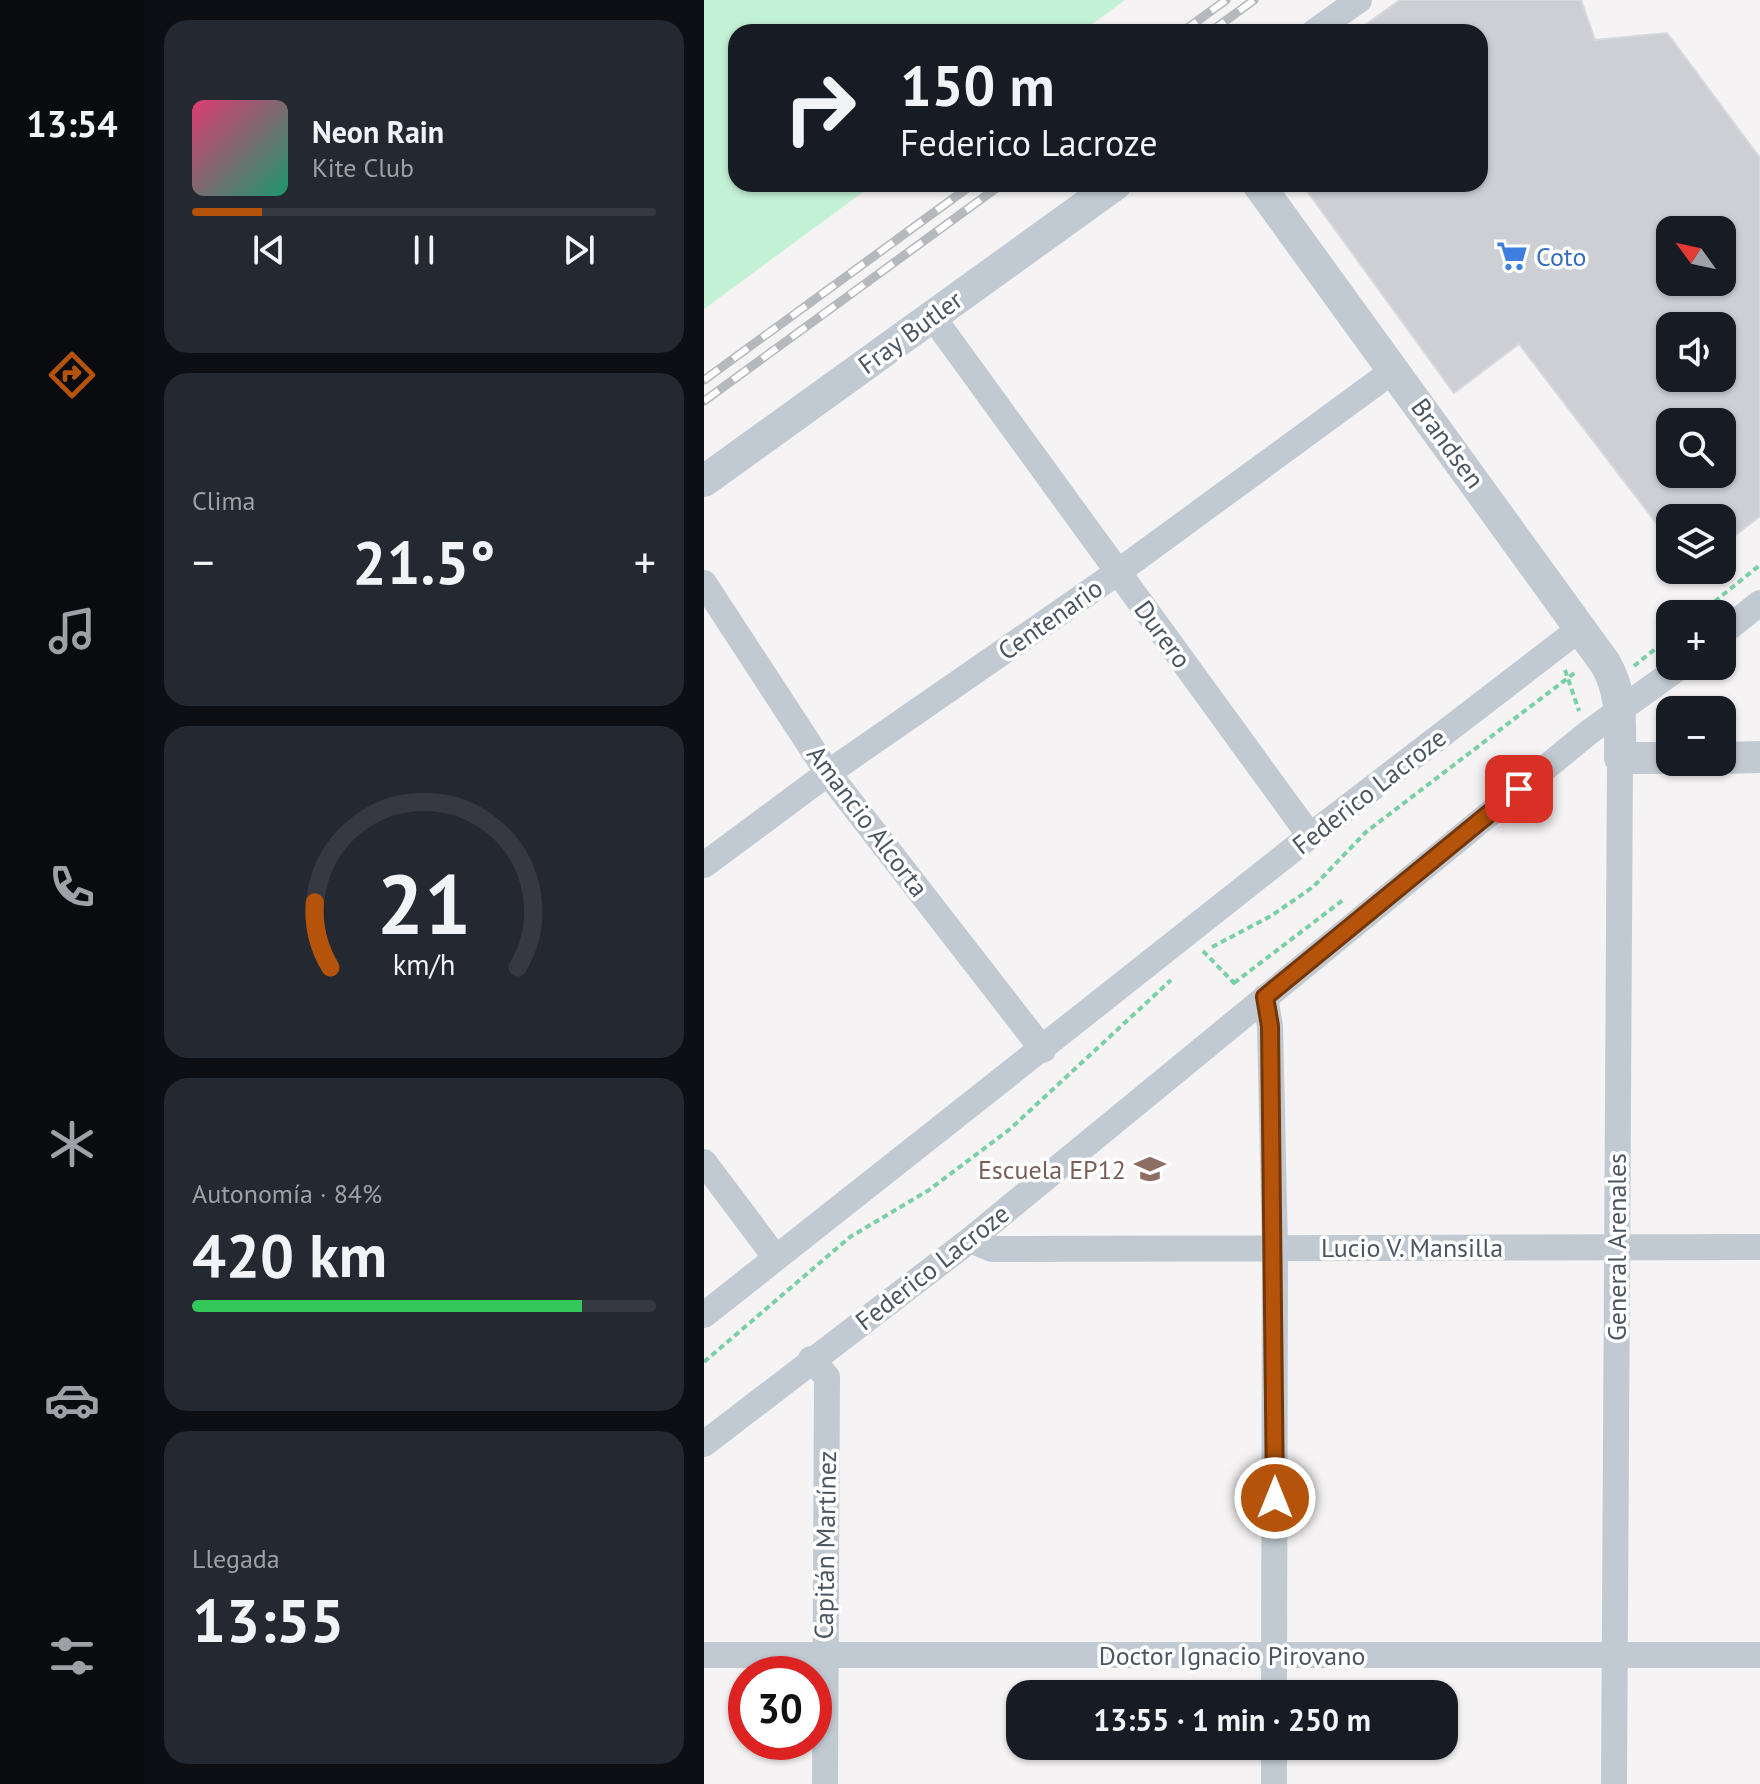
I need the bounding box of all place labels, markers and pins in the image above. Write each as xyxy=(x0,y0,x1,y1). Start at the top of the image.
supermarket icon: Coto xyxy=(1495,239,1529,273)
place label: Coto xyxy=(1536,240,1586,273)
pin xyxy=(1485,755,1553,823)
school or university icon: Escuela EP12 xyxy=(1133,1152,1167,1186)
place label: Escuela EP12 xyxy=(978,1153,1126,1186)

